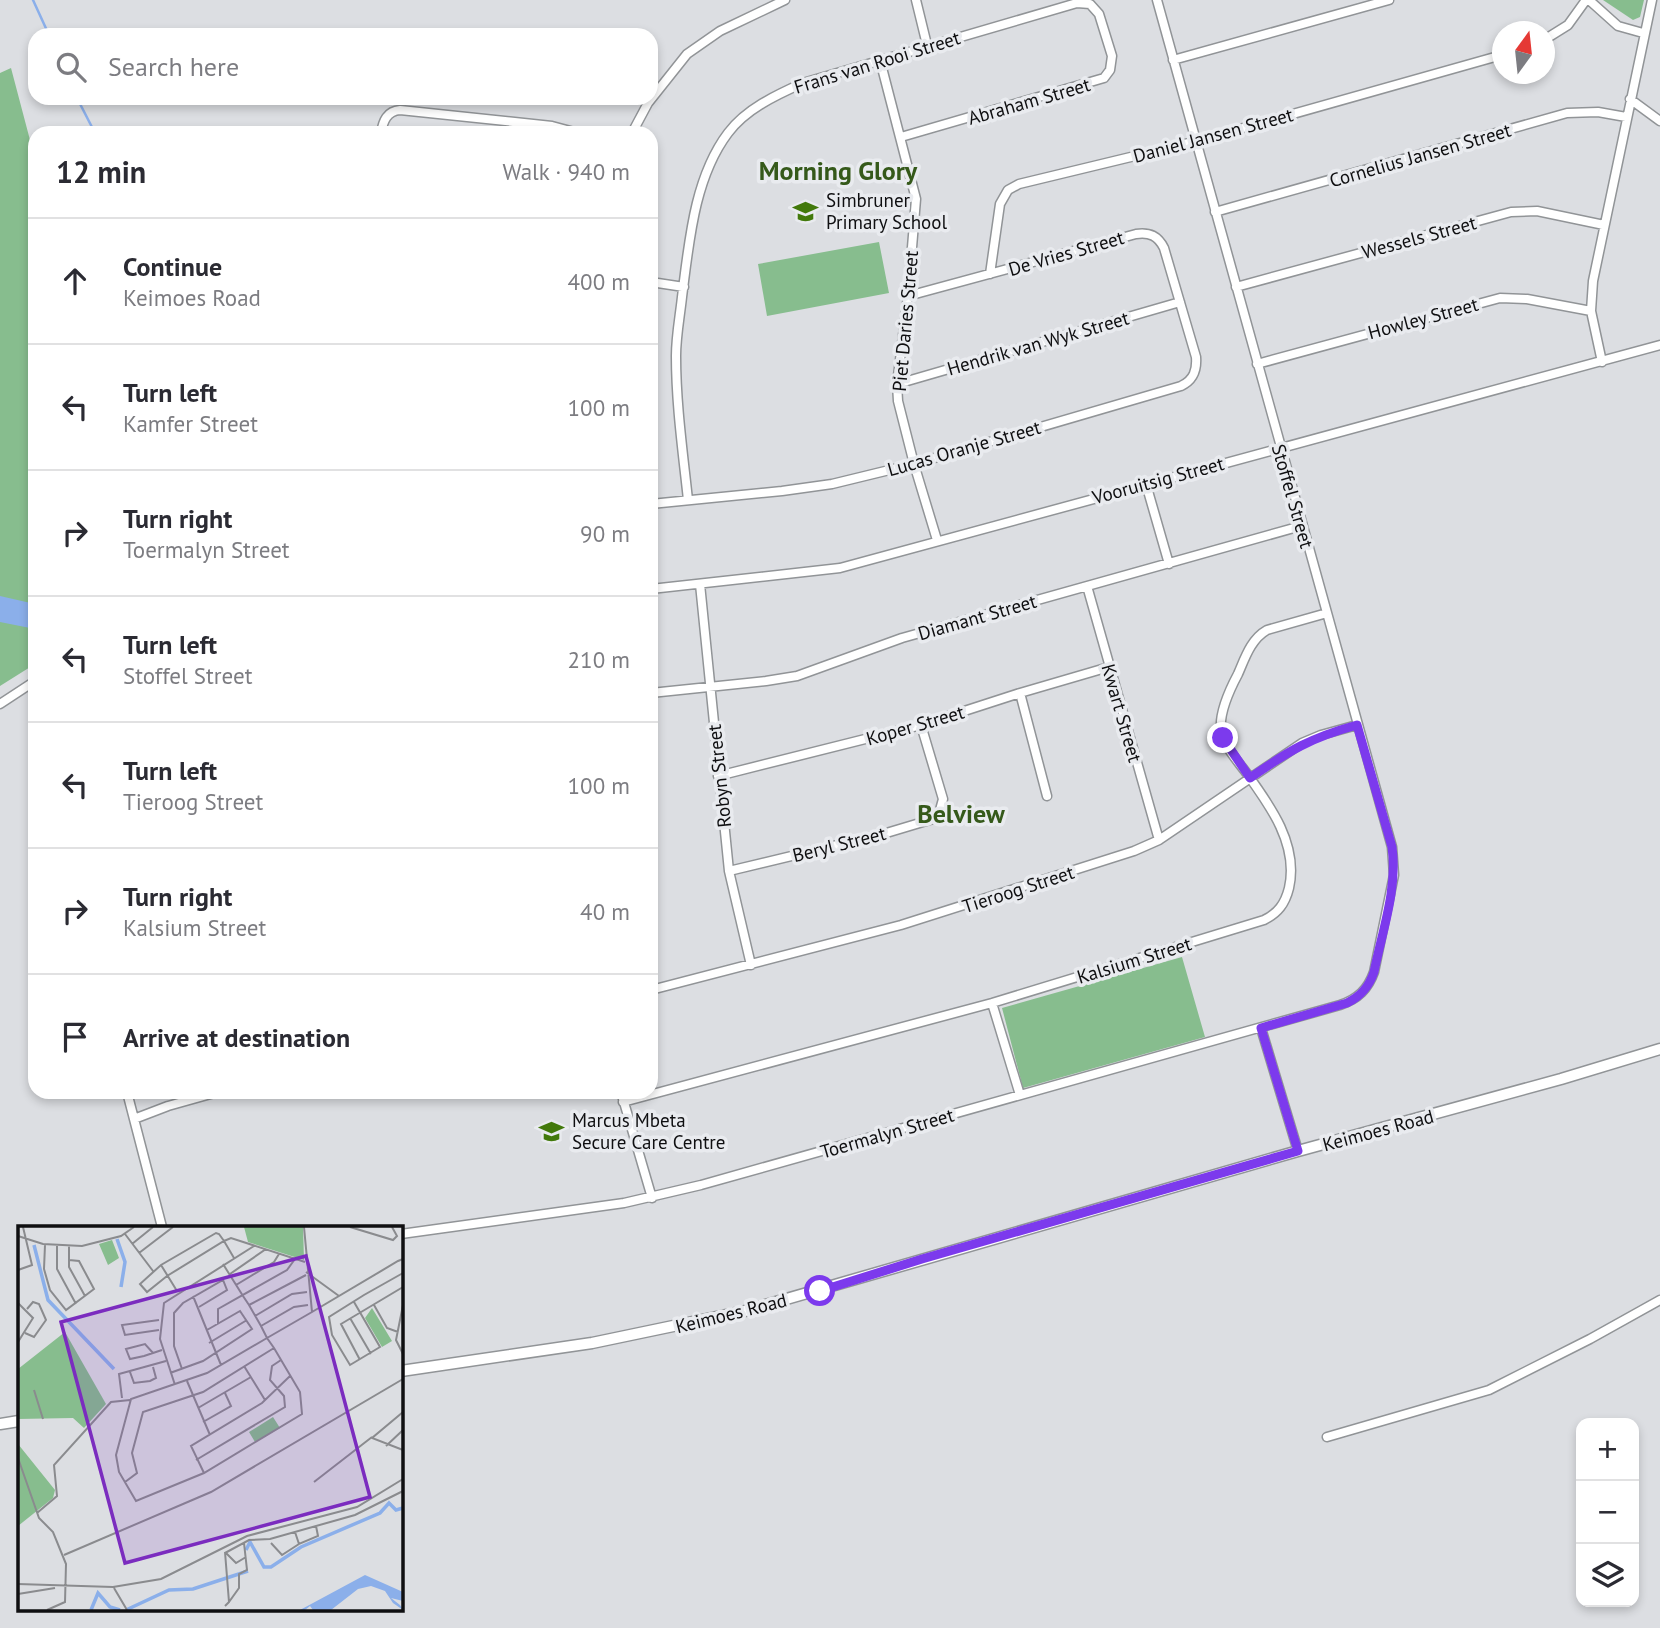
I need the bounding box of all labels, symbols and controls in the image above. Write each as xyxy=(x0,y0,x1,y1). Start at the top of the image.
north arrow xyxy=(1492,21,1555,84)
street label: Frans van Rooi Street xyxy=(791,25,963,99)
search box xyxy=(28,28,658,105)
icon: search xyxy=(52,48,90,86)
text: Search here xyxy=(108,50,239,83)
street label: Abraham Street xyxy=(965,72,1093,130)
street label: Daniel Jansen Street xyxy=(1130,102,1296,168)
street label: Cornelius Jansen Street xyxy=(1326,117,1514,192)
text: 12 min xyxy=(56,152,146,191)
district label: Morning Glory xyxy=(759,154,918,187)
text: Walk · 940 m xyxy=(503,157,630,186)
place label: Simbruner Primary School xyxy=(826,188,947,234)
school or university icon: Simbruner Primary School xyxy=(792,197,820,225)
street label: Wessels Street xyxy=(1359,210,1479,264)
street label: De Vries Street xyxy=(1005,225,1127,281)
street label: Piet Daries Street xyxy=(887,249,923,393)
text: Continue xyxy=(123,250,222,283)
icon: ahead xyxy=(56,262,94,300)
text: 400 m xyxy=(568,267,630,296)
text: Keimoes Road xyxy=(123,283,261,312)
street label: Howley Street xyxy=(1365,292,1481,344)
street label: Hendrik van Wyk Street xyxy=(944,305,1132,380)
text: Turn left xyxy=(123,376,217,409)
icon: left xyxy=(56,388,94,426)
text: 100 m xyxy=(568,393,630,422)
text: Kamfer Street xyxy=(123,409,258,438)
street label: Lucas Oranje Street xyxy=(885,414,1044,481)
street label: Stoffel Street xyxy=(1267,441,1319,551)
street label: Vooruitsig Street xyxy=(1089,451,1227,509)
text: Turn right xyxy=(123,502,232,535)
icon: right xyxy=(56,514,94,552)
text: 90 m xyxy=(580,519,630,548)
text: Toermalyn Street xyxy=(123,535,290,564)
street label: Diamant Street xyxy=(915,588,1040,645)
text: Turn left xyxy=(123,628,217,661)
icon: left xyxy=(56,640,94,678)
text: 210 m xyxy=(568,645,630,674)
text: Stoffel Street xyxy=(123,661,253,690)
street label: Kwart Street xyxy=(1097,661,1148,765)
street label: Koper Street xyxy=(863,699,967,750)
route end xyxy=(1207,722,1238,753)
street label: Robyn Street xyxy=(702,723,736,829)
text: Turn left xyxy=(123,754,217,787)
icon: left xyxy=(56,766,94,804)
text: 100 m xyxy=(568,771,630,800)
text: Tieroog Street xyxy=(123,787,263,816)
district label: Belview xyxy=(917,797,1005,830)
street label: Beryl Street xyxy=(790,821,889,867)
street label: Tieroog Street xyxy=(959,860,1077,918)
text: Turn right xyxy=(123,880,232,913)
icon: right xyxy=(56,892,94,930)
text: 40 m xyxy=(580,897,630,926)
text: Kalsium Street xyxy=(123,913,266,942)
street label: Kalsium Street xyxy=(1074,931,1195,989)
icon: arrive xyxy=(56,1018,94,1056)
text: Arrive at destination xyxy=(123,1021,350,1054)
street label: Toermalyn Street xyxy=(818,1102,957,1164)
street label: Keimoes Road xyxy=(1320,1104,1436,1156)
place label: Marcus Mbeta Secure Care Centre xyxy=(572,1108,725,1154)
school or university icon: Marcus Mbeta Secure Care Centre xyxy=(538,1117,566,1145)
inset map xyxy=(18,1226,402,1610)
route start xyxy=(804,1275,835,1306)
street label: Keimoes Road xyxy=(673,1288,789,1338)
map controls xyxy=(1576,1418,1639,1607)
button: + xyxy=(1576,1418,1639,1481)
button: − xyxy=(1576,1481,1639,1544)
button: layers xyxy=(1576,1544,1639,1607)

